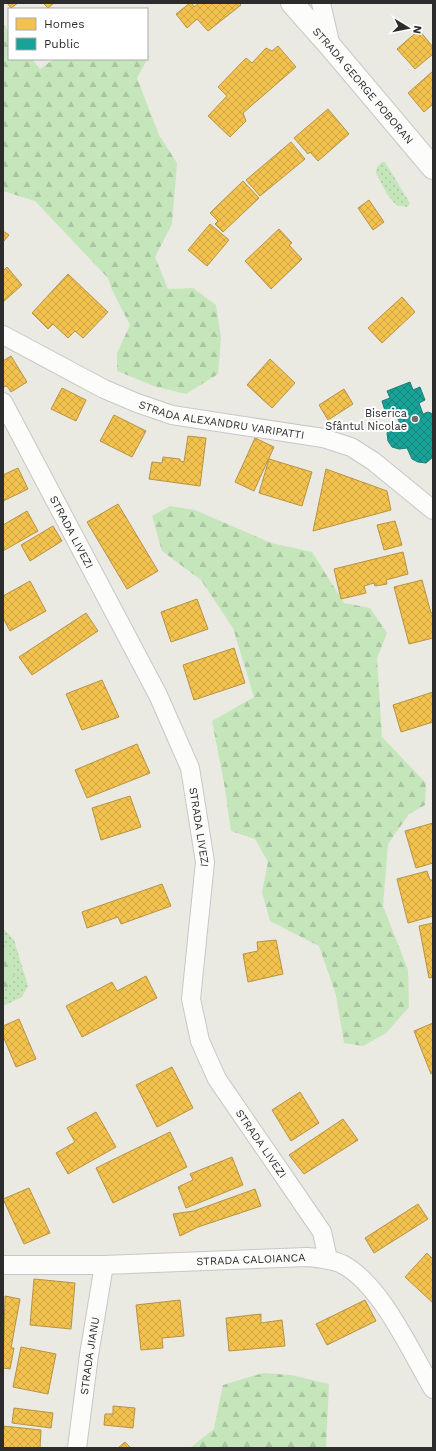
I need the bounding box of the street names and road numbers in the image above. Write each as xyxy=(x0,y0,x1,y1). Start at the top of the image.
street label: STRADA GEORGE POBORAN xyxy=(310,24,416,146)
street label: STRADA ALEXANDRU VARIPATTI xyxy=(137,398,305,442)
street label: STRADA LIVEZI xyxy=(47,494,96,571)
street label: STRADA LIVEZI xyxy=(186,786,211,867)
street label: STRADA LIVEZI xyxy=(233,1107,289,1181)
street label: STRADA CALOIANCA xyxy=(196,1251,306,1268)
street label: STRADA JIANU xyxy=(78,1316,102,1396)

